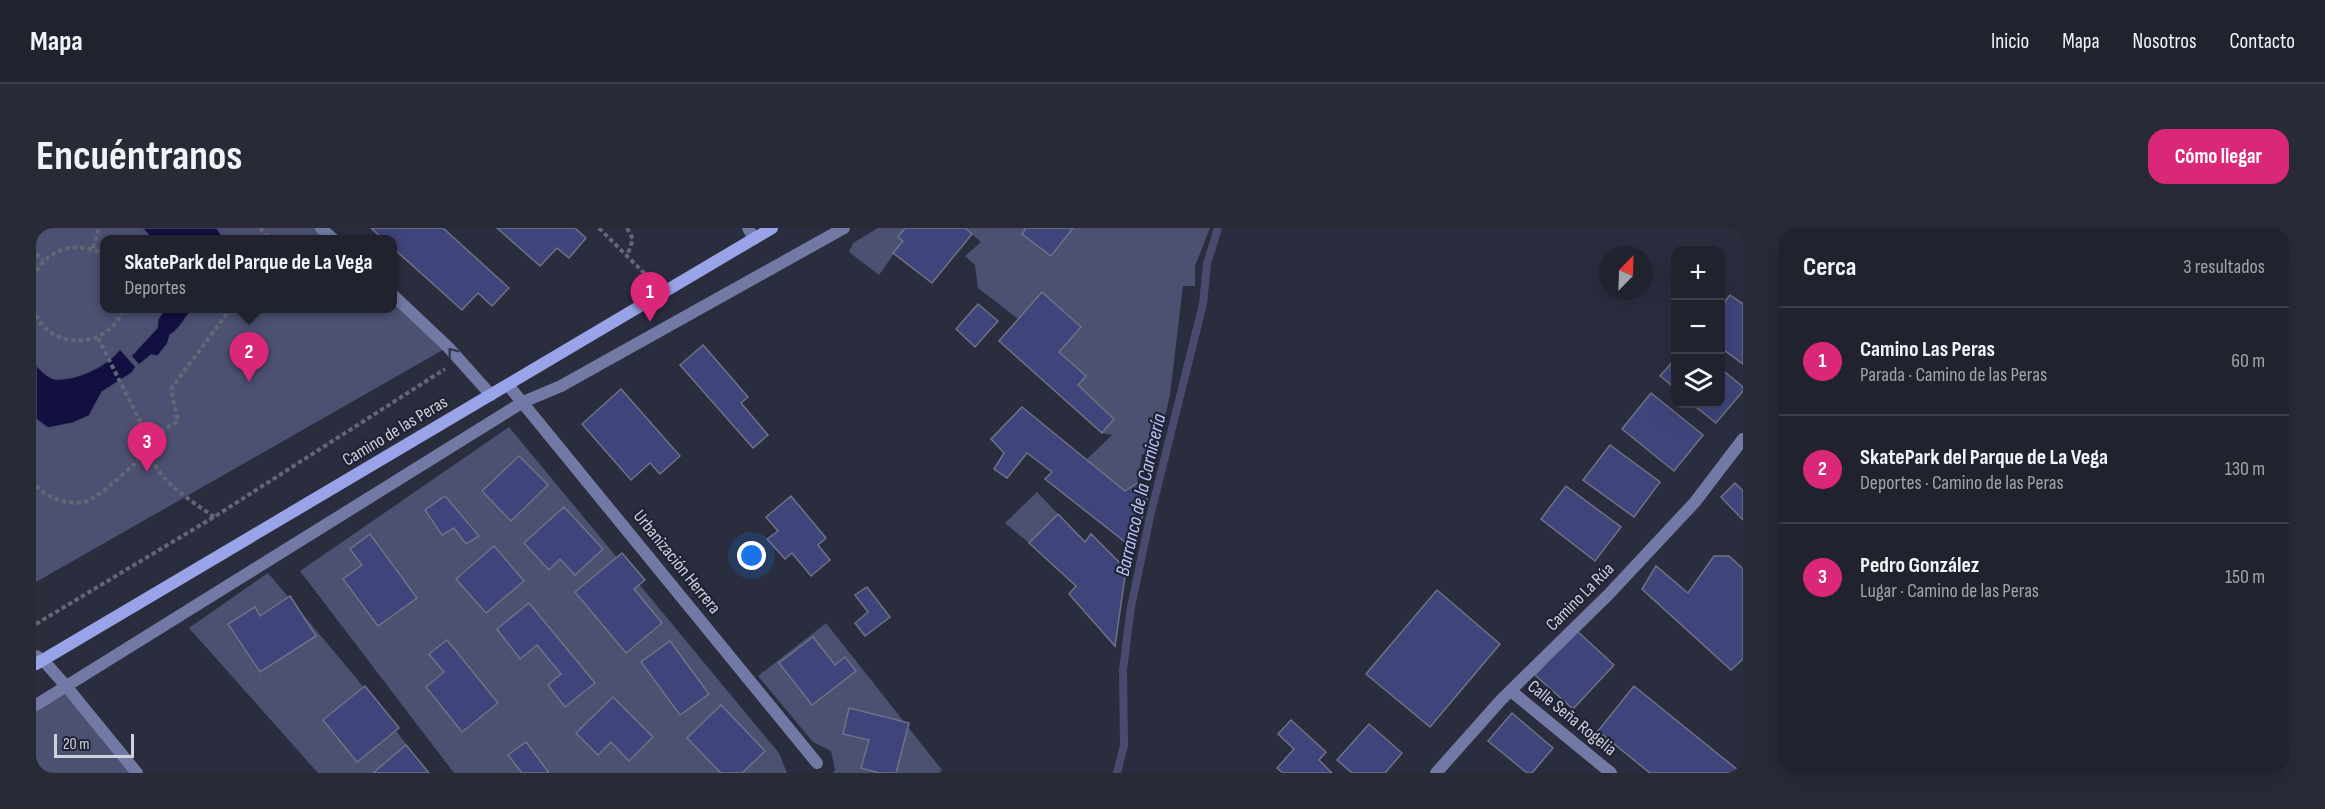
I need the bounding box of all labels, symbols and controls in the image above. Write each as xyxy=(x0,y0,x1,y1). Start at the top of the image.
text: Mapa xyxy=(30,25,83,58)
text: Inicio xyxy=(1991,29,2029,54)
text: Mapa xyxy=(2062,29,2100,54)
text: Nosotros xyxy=(2133,29,2197,54)
text: Contacto xyxy=(2230,29,2295,54)
button: Cómo llegar xyxy=(2148,129,2289,184)
text: Encuéntranos xyxy=(36,131,242,182)
popup xyxy=(100,235,397,313)
north arrow xyxy=(1599,246,1653,300)
map controls xyxy=(1671,246,1725,408)
button: + xyxy=(1671,246,1725,300)
text: SkatePark del Parque de La Vega xyxy=(124,249,373,276)
text: Cerca xyxy=(1803,252,1856,283)
text: 3 resultados xyxy=(2183,255,2265,279)
pin: 1 xyxy=(630,272,670,322)
text: Deportes xyxy=(124,276,186,300)
button: − xyxy=(1671,300,1725,354)
pin: 2 xyxy=(230,332,268,382)
text: Camino Las Peras xyxy=(1860,336,1995,363)
one-way arrow xyxy=(448,348,459,359)
text: 1 xyxy=(1819,349,1826,373)
text: 60 m xyxy=(2231,349,2265,373)
button: layers xyxy=(1671,354,1725,408)
text: Parada · Camino de las Peras xyxy=(1860,363,2047,387)
street label: Camino de las Peras xyxy=(339,391,451,471)
water label: Barranco de la Carnicería xyxy=(1111,412,1171,578)
pin: 3 xyxy=(128,422,166,472)
text: SkatePark del Parque de La Vega xyxy=(1860,444,2108,471)
text: 2 xyxy=(1818,457,1827,481)
text: 130 m xyxy=(2225,457,2265,481)
text: Deportes · Camino de las Peras xyxy=(1860,471,2064,495)
street label: Urbanización Herrera xyxy=(629,506,725,618)
your location xyxy=(737,541,766,570)
text: Pedro González xyxy=(1860,552,1979,579)
street label: Camino La Rúa xyxy=(1542,559,1618,635)
text: 3 xyxy=(1818,565,1827,589)
text: 150 m xyxy=(2225,565,2265,589)
text: Lugar · Camino de las Peras xyxy=(1860,579,2039,603)
street label: Calle Seña Rogelia xyxy=(1523,676,1621,760)
scale bar xyxy=(54,731,134,758)
text: 20 m xyxy=(63,735,90,754)

